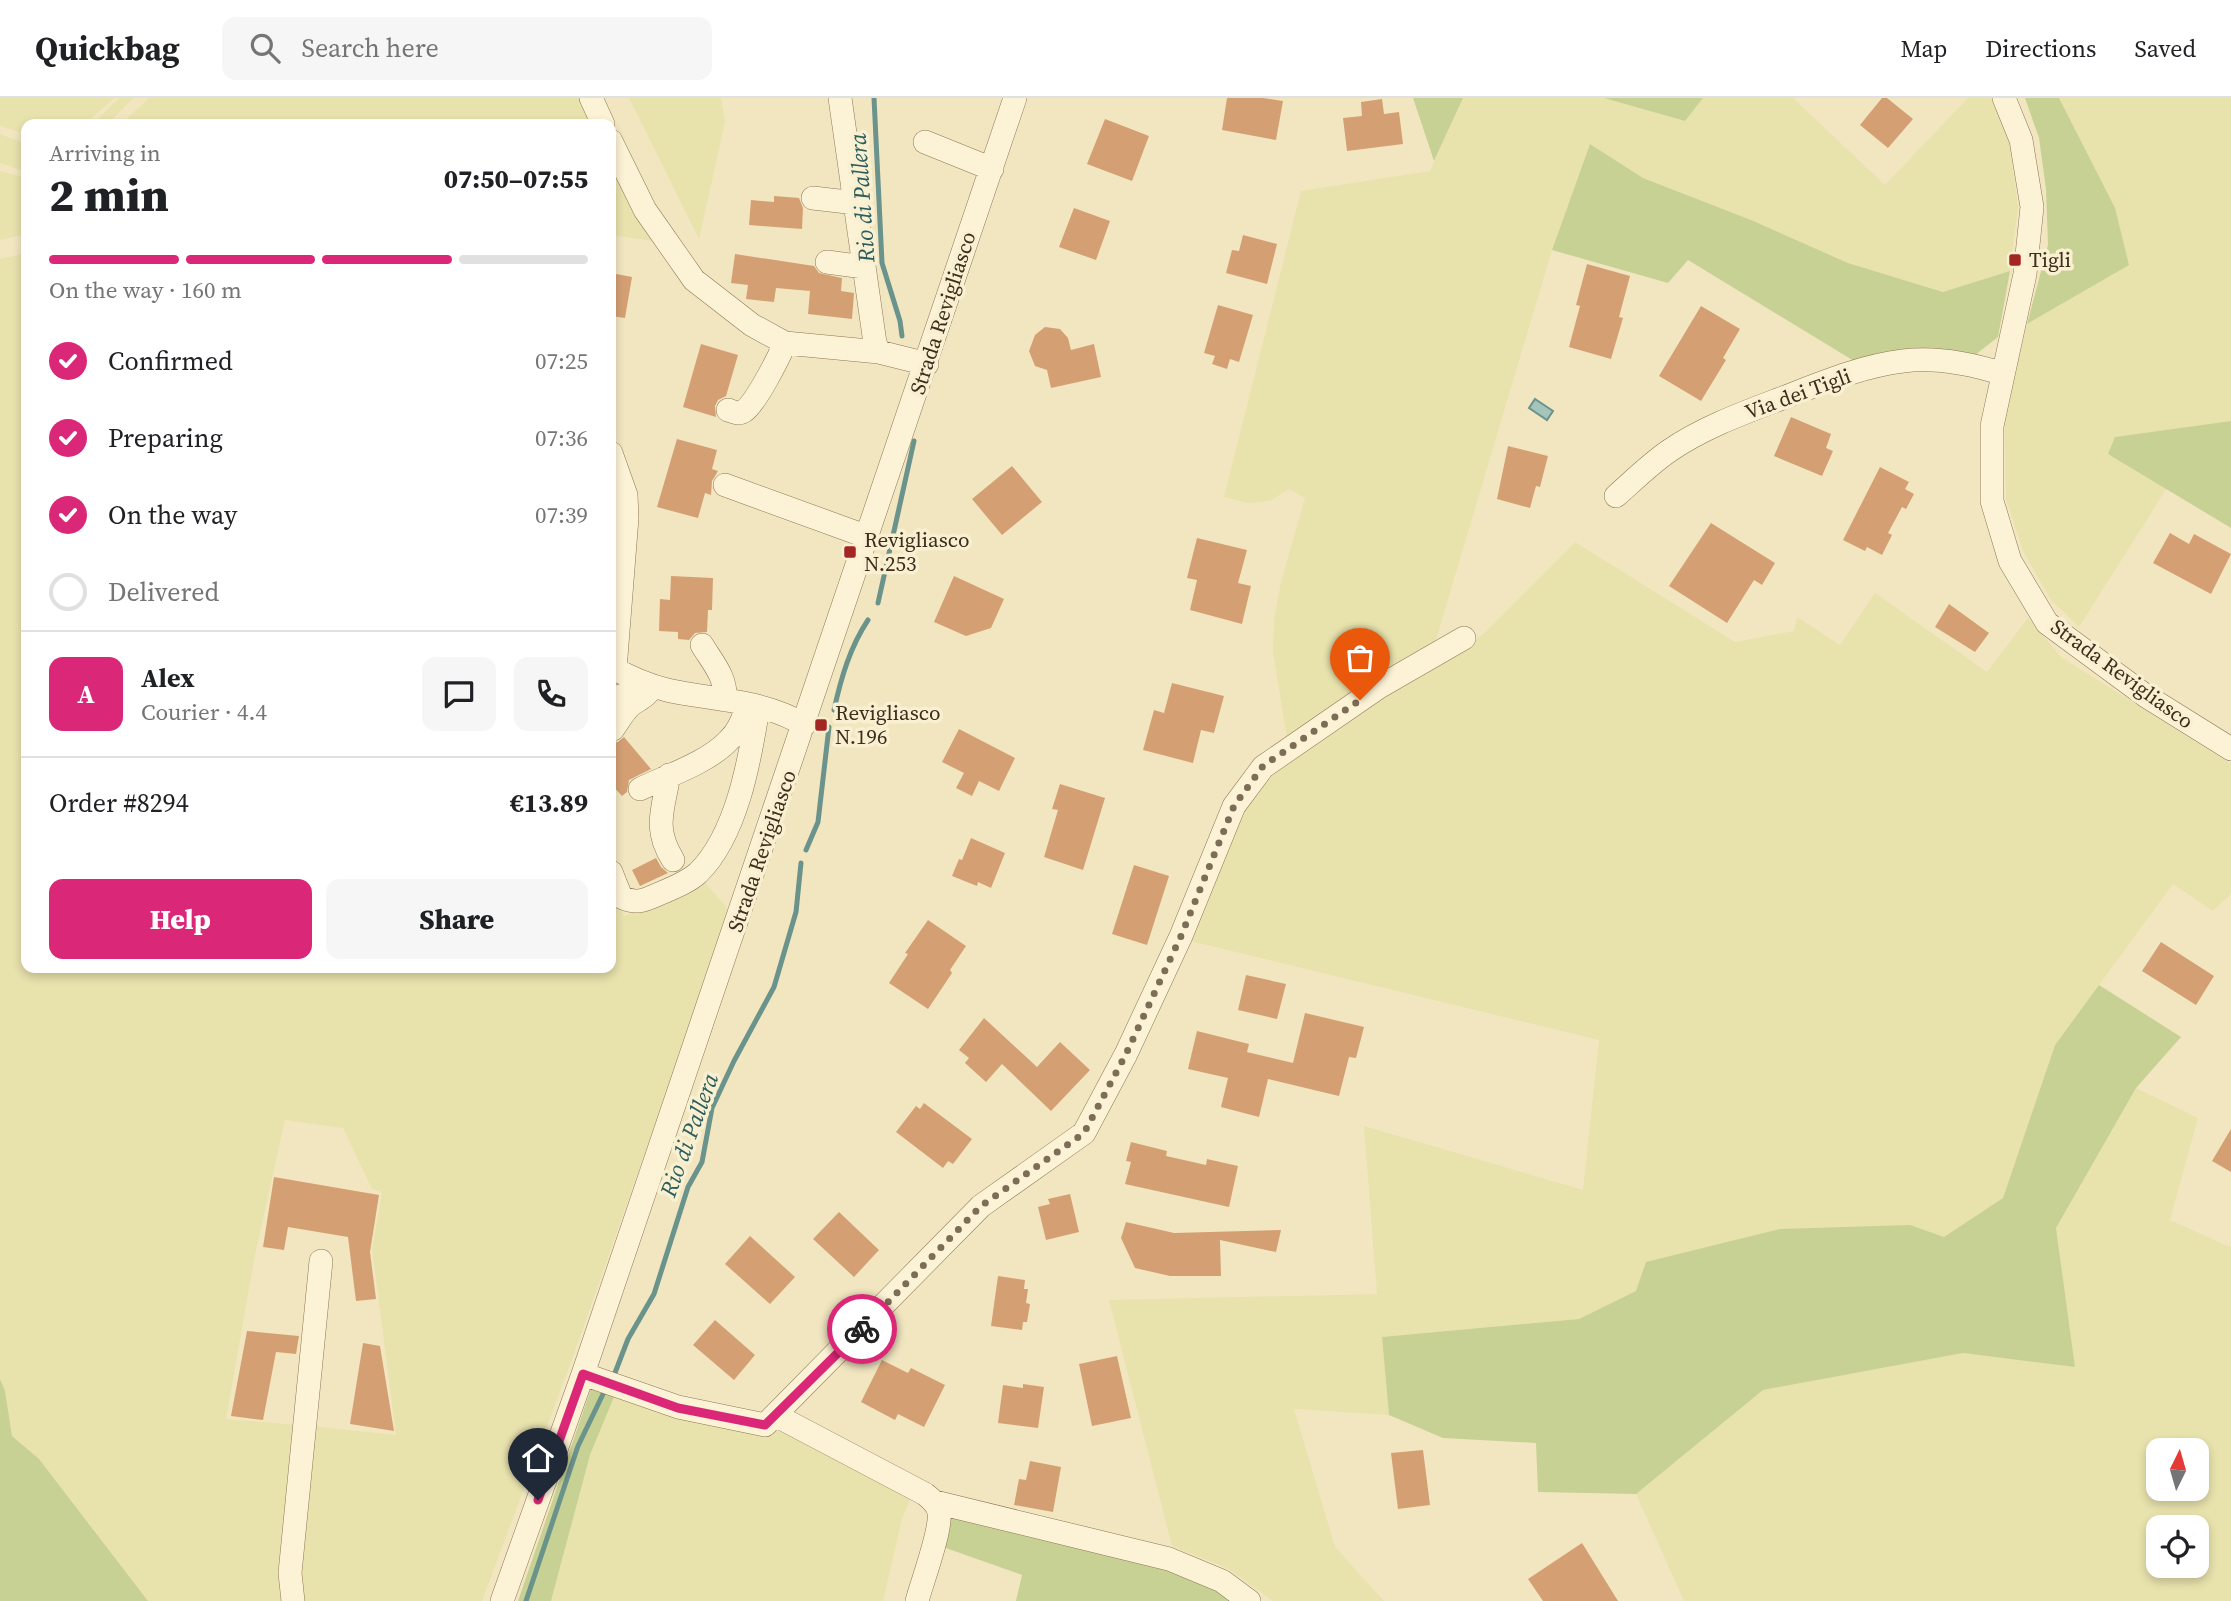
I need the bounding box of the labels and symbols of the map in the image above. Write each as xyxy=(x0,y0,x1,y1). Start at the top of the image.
water label: Rio di Pallera xyxy=(842,132,883,265)
street label: Strada Revigliasco xyxy=(903,228,983,398)
place label: Tigli xyxy=(2029,245,2071,274)
marker: Tigli xyxy=(2007,252,2023,268)
street label: Via dei Tigli xyxy=(1741,361,1855,426)
place label: Revigliasco N.253 xyxy=(864,525,970,578)
marker: Revigliasco N.253 xyxy=(842,544,858,560)
street label: Strada Revigliasco xyxy=(2045,612,2199,735)
pin xyxy=(1330,628,1390,700)
place label: Revigliasco N.196 xyxy=(835,698,941,751)
marker: Revigliasco N.196 xyxy=(813,717,829,733)
street label: Strada Revigliasco xyxy=(720,766,803,936)
water label: Rio di Pallera xyxy=(651,1069,726,1202)
courier xyxy=(827,1294,897,1364)
pin xyxy=(508,1428,568,1500)
north arrow xyxy=(2146,1438,2208,1502)

